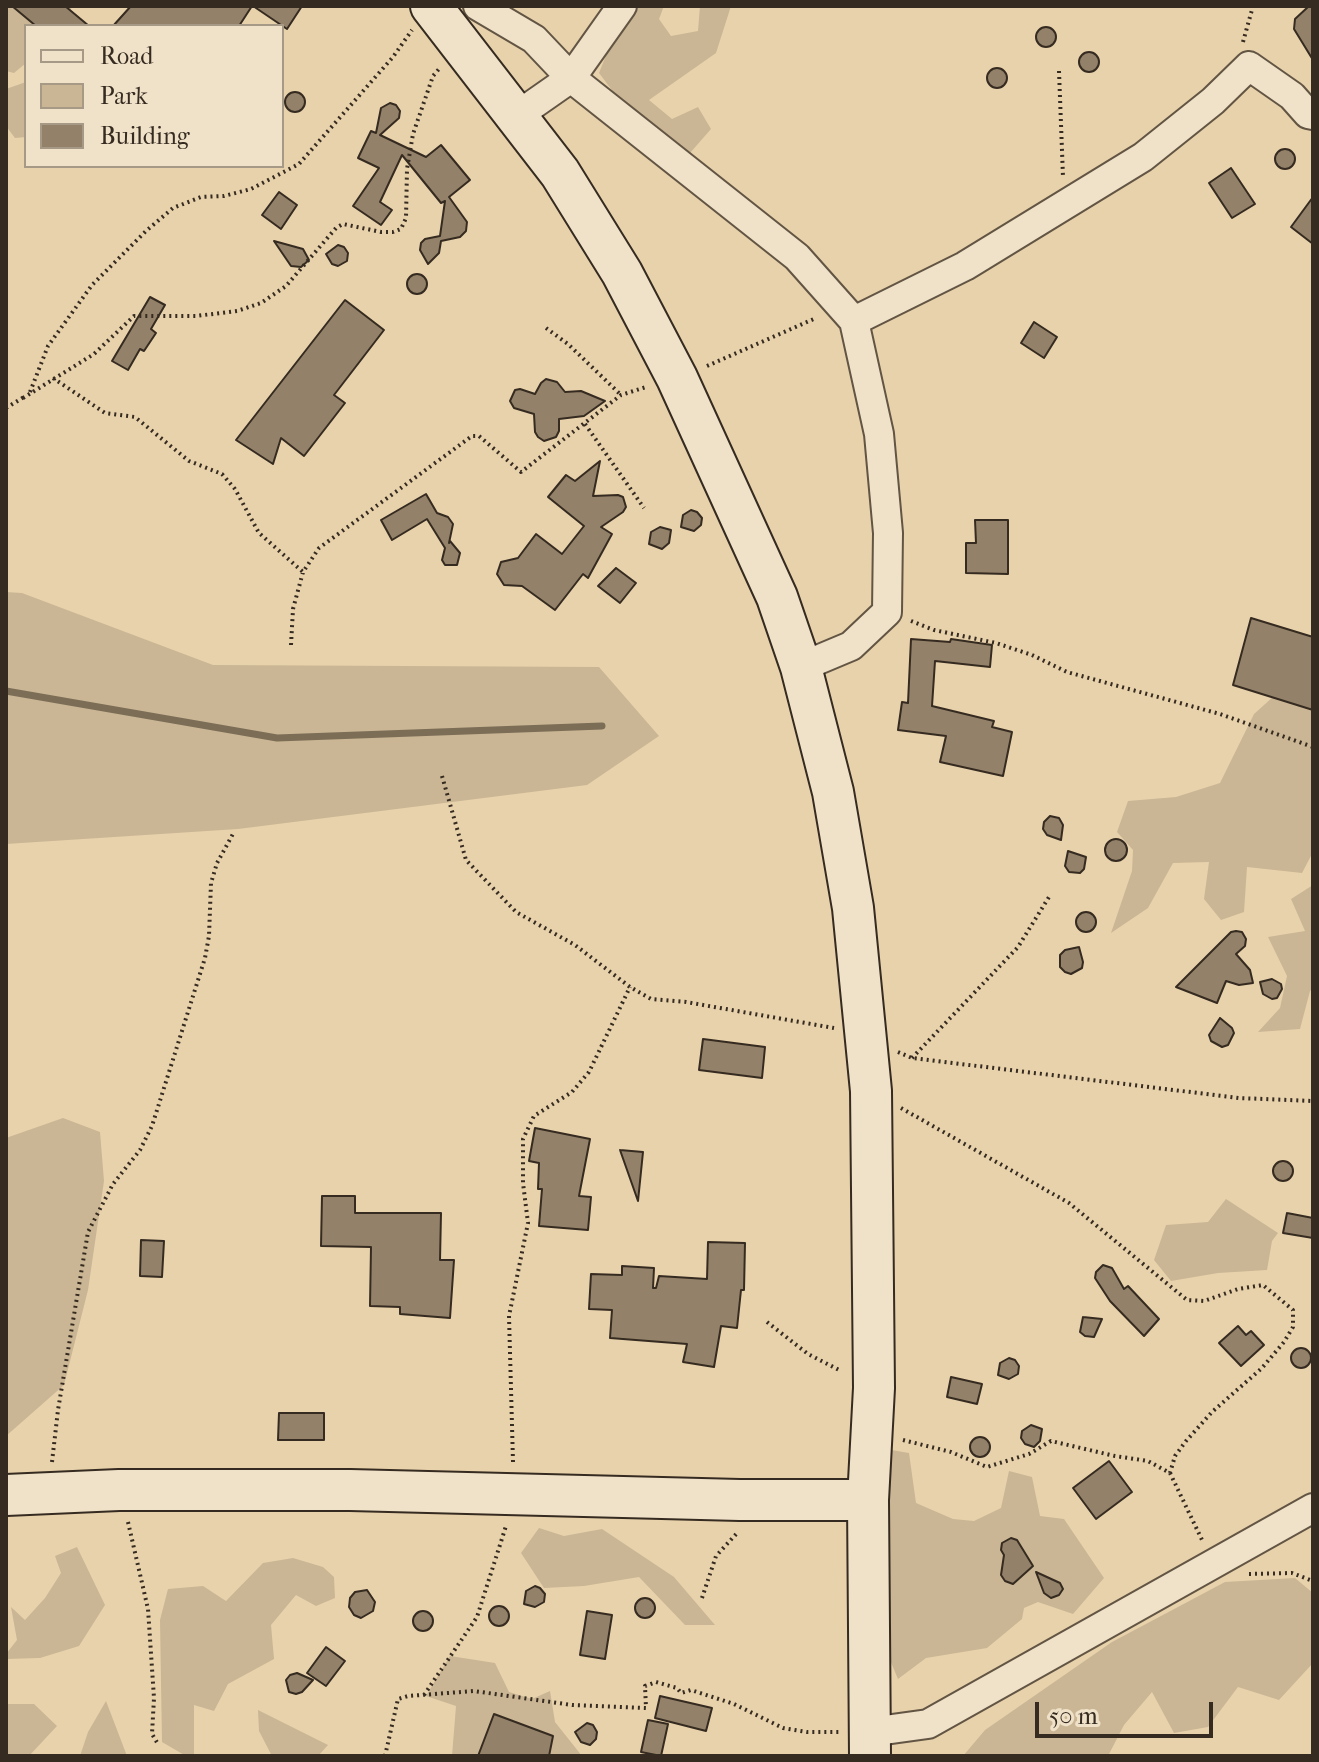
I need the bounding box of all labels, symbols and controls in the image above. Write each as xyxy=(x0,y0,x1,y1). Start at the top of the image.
legend xyxy=(24,24,284,168)
text: Road xyxy=(100,42,153,70)
text: Park xyxy=(100,82,148,110)
text: Building xyxy=(100,122,190,150)
scale bar xyxy=(1039,1686,1217,1736)
text: 50 m xyxy=(1049,1702,1098,1730)

